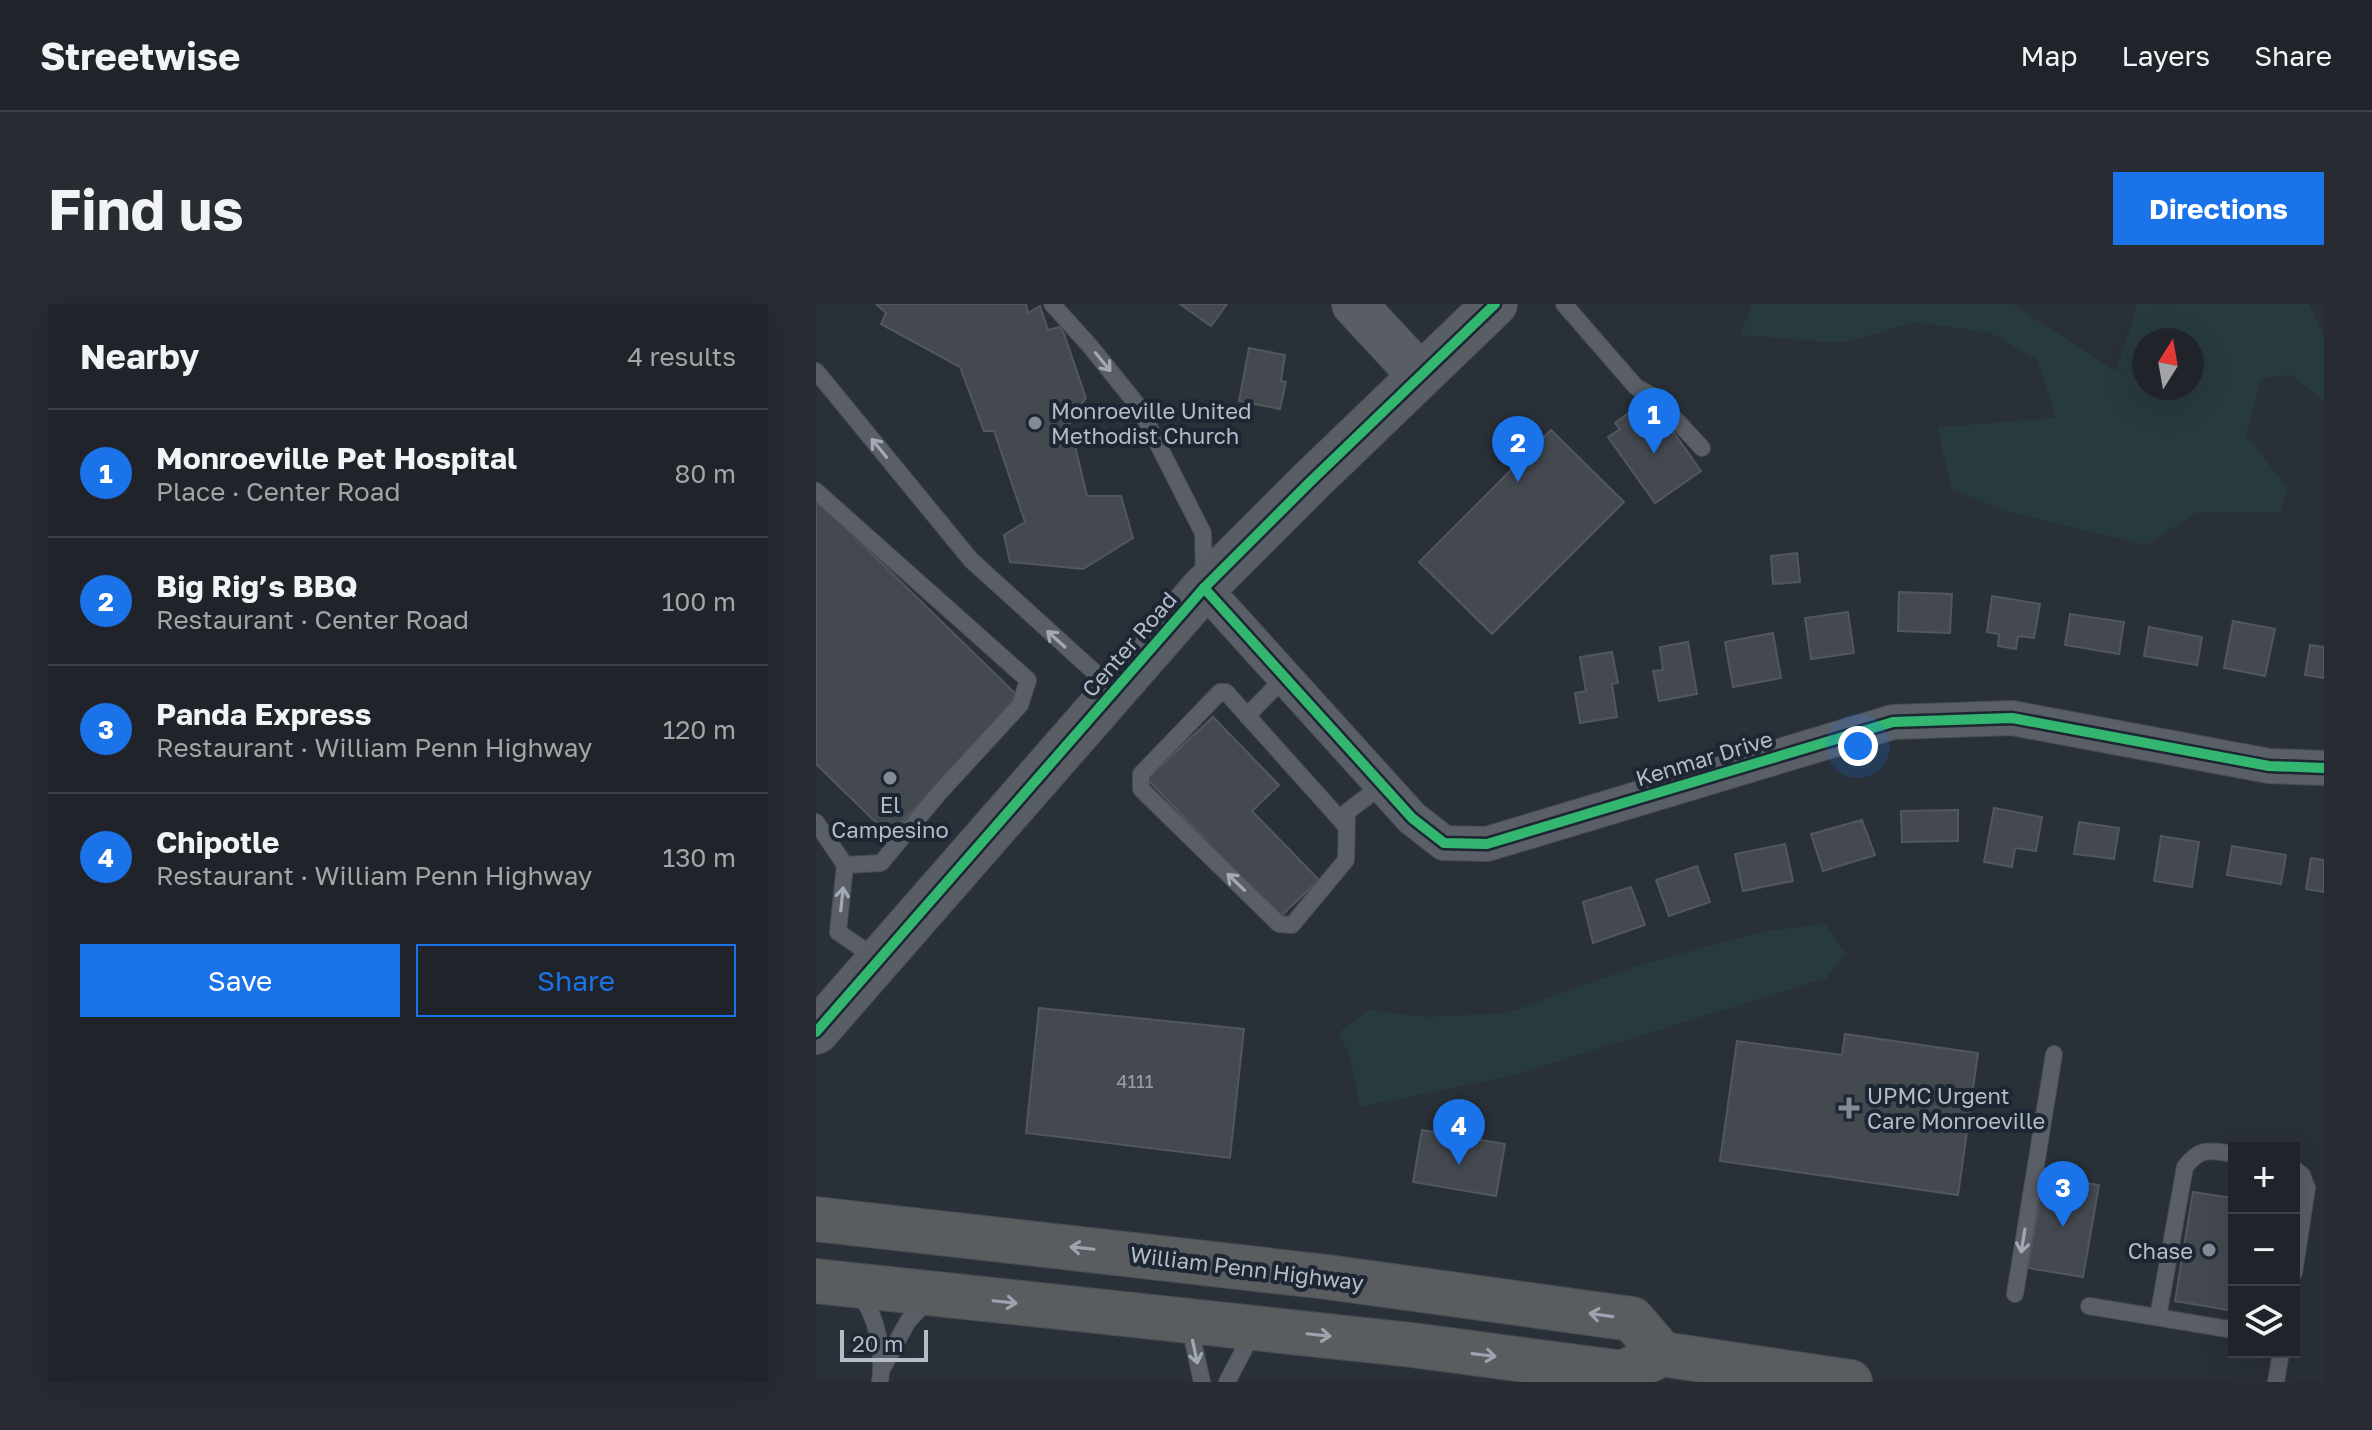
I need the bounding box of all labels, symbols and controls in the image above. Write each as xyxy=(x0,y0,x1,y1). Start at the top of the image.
text: Streetwise xyxy=(40,33,240,78)
text: Map xyxy=(2020,39,2078,72)
text: Layers xyxy=(2122,39,2210,72)
text: Share xyxy=(2254,39,2332,72)
button: Directions xyxy=(2113,172,2324,245)
text: Find us xyxy=(48,175,244,242)
north arrow xyxy=(2132,328,2204,400)
text: Nearby xyxy=(80,336,200,376)
text: 4 results xyxy=(627,341,736,372)
one-way arrow xyxy=(1095,351,1112,372)
pin: 1 xyxy=(1628,388,1680,454)
place label: Monroeville United Methodist Church xyxy=(1051,397,1251,449)
marker: Monroeville United Methodist Church xyxy=(1026,414,1044,432)
pin: 2 xyxy=(1492,416,1544,482)
one-way arrow xyxy=(871,438,889,459)
text: Monroeville Pet Hospital xyxy=(156,440,517,476)
text: 1 xyxy=(99,458,113,489)
text: 80 m xyxy=(675,458,736,489)
text: Place · Center Road xyxy=(156,476,400,507)
text: Big Rig’s BBQ xyxy=(156,568,358,604)
text: 2 xyxy=(98,586,114,617)
text: 100 m xyxy=(662,586,736,617)
street label: Center Road xyxy=(1076,586,1182,702)
text: Restaurant · Center Road xyxy=(156,604,469,635)
one-way arrow xyxy=(1046,630,1066,648)
text: Panda Express xyxy=(156,696,372,732)
text: 3 xyxy=(98,714,114,745)
text: 120 m xyxy=(663,714,736,745)
street label: Kenmar Drive xyxy=(1632,724,1776,792)
your location xyxy=(1838,726,1878,766)
text: Restaurant · William Penn Highway xyxy=(156,732,592,763)
marker: El Campesino xyxy=(881,769,899,787)
place label: El Campesino xyxy=(831,791,949,843)
text: Chipotle xyxy=(156,824,280,860)
text: 4 xyxy=(98,842,114,873)
text: 130 m xyxy=(663,842,736,873)
text: Restaurant · William Penn Highway xyxy=(156,860,592,891)
one-way arrow xyxy=(1227,873,1246,892)
one-way arrow xyxy=(834,886,849,912)
button: Save xyxy=(80,944,400,1017)
button: Share xyxy=(416,944,736,1017)
house number: 4111 xyxy=(1116,1070,1154,1092)
place label: UPMC Urgent Care Monroeville xyxy=(1867,1082,2045,1134)
marker: UPMC Urgent Care Monroeville xyxy=(1838,1097,1860,1119)
pin: 4 xyxy=(1433,1099,1485,1165)
map controls xyxy=(2228,1142,2300,1358)
button: + xyxy=(2228,1142,2300,1214)
pin: 3 xyxy=(2037,1161,2089,1227)
button: − xyxy=(2228,1214,2300,1286)
one-way arrow xyxy=(2015,1228,2030,1254)
place label: Chase xyxy=(2128,1237,2193,1264)
one-way arrow xyxy=(1070,1240,1096,1255)
street label: William Penn Highway xyxy=(1129,1240,1365,1296)
marker: Chase xyxy=(2200,1241,2218,1259)
button: layers xyxy=(2228,1286,2300,1358)
one-way arrow xyxy=(991,1294,1018,1309)
one-way arrow xyxy=(1588,1307,1614,1322)
scale bar xyxy=(840,1326,928,1362)
one-way arrow xyxy=(1305,1328,1332,1343)
text: 20 m xyxy=(852,1330,903,1357)
one-way arrow xyxy=(1188,1338,1203,1364)
one-way arrow xyxy=(1470,1347,1496,1362)

